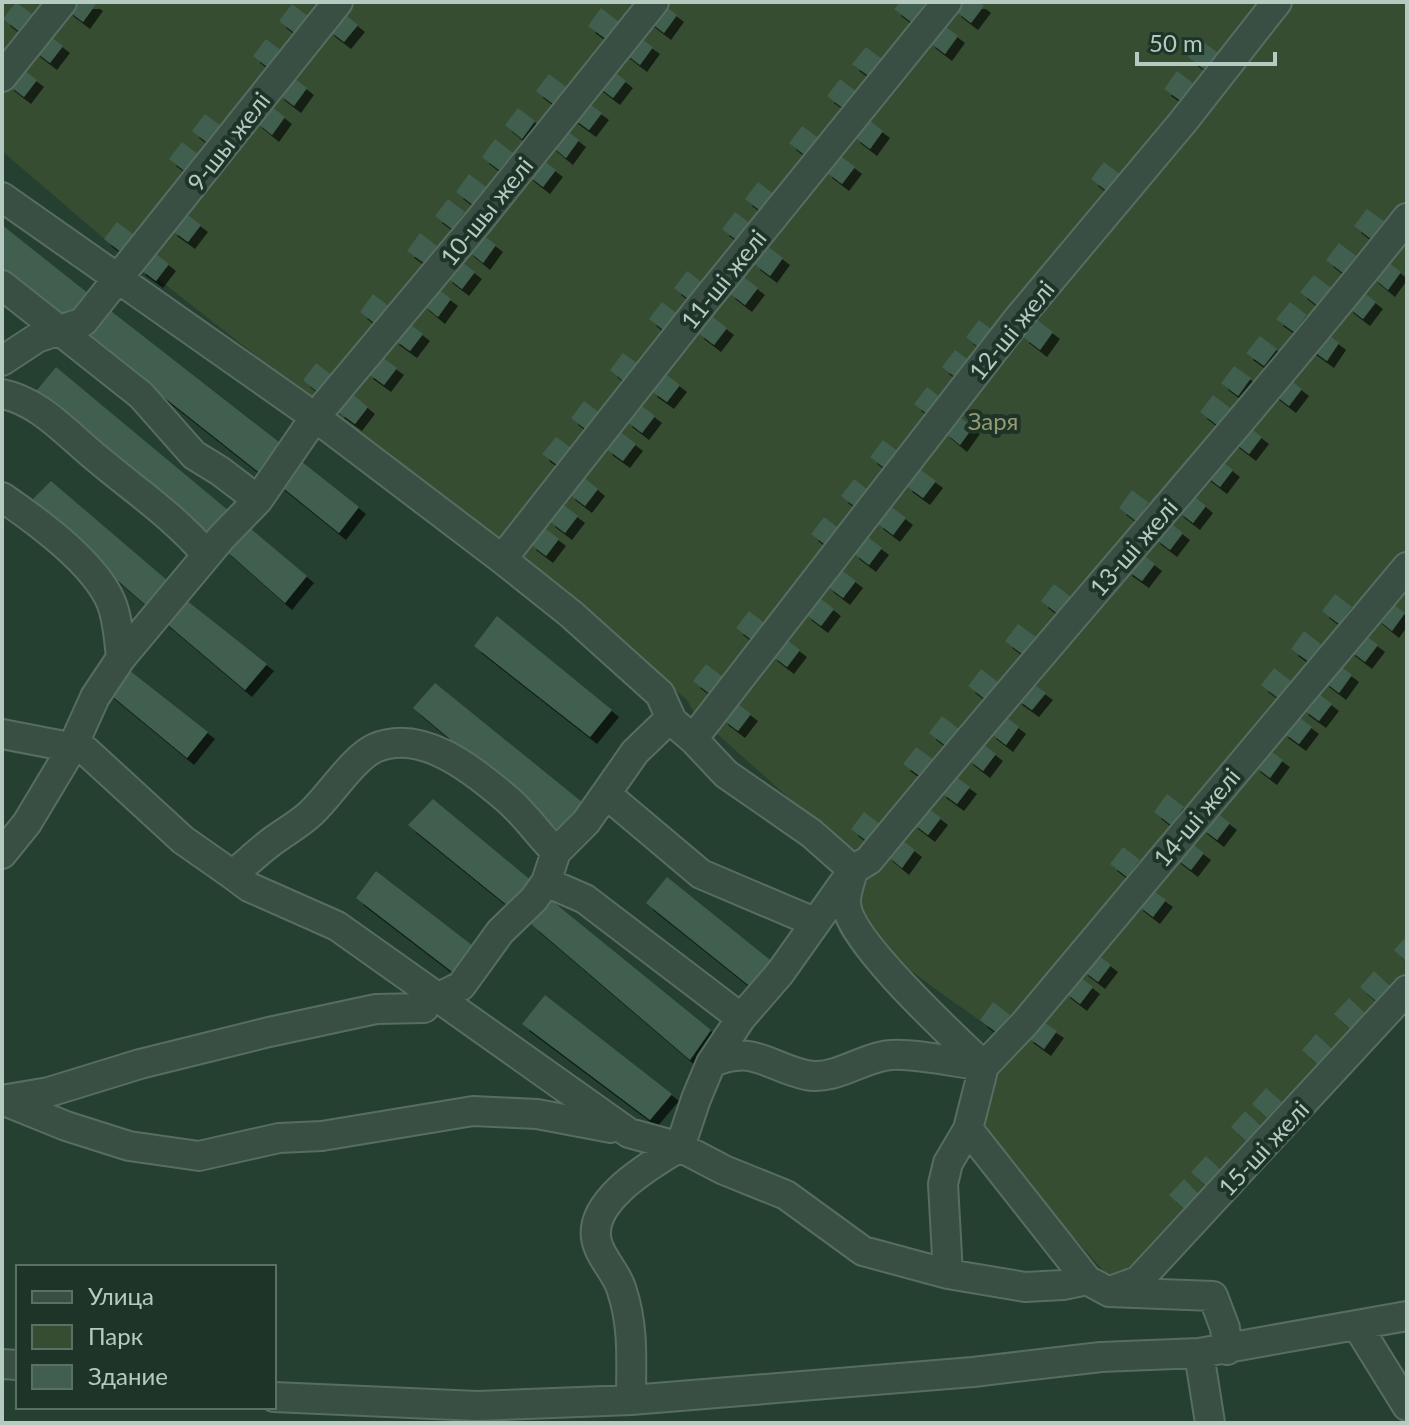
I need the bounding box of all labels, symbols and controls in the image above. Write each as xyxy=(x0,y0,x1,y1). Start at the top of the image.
scale bar xyxy=(1137,16,1275,66)
text: 50 m xyxy=(1149,28,1203,57)
street label: 9-шы желі xyxy=(181,86,275,196)
street label: 10-шы желі xyxy=(434,151,538,271)
street label: 11-ші желі xyxy=(674,224,772,334)
street label: 12-ші желі xyxy=(962,275,1060,385)
park label: Заря xyxy=(968,406,1018,435)
street label: 13-ші желі xyxy=(1083,492,1183,602)
street label: 14-ші желі xyxy=(1147,762,1245,872)
street label: 15-ші желі xyxy=(1212,1094,1314,1202)
legend xyxy=(16,1265,276,1409)
text: Улица xyxy=(88,1281,154,1310)
text: Парк xyxy=(88,1321,144,1350)
text: Здание xyxy=(88,1361,168,1390)

